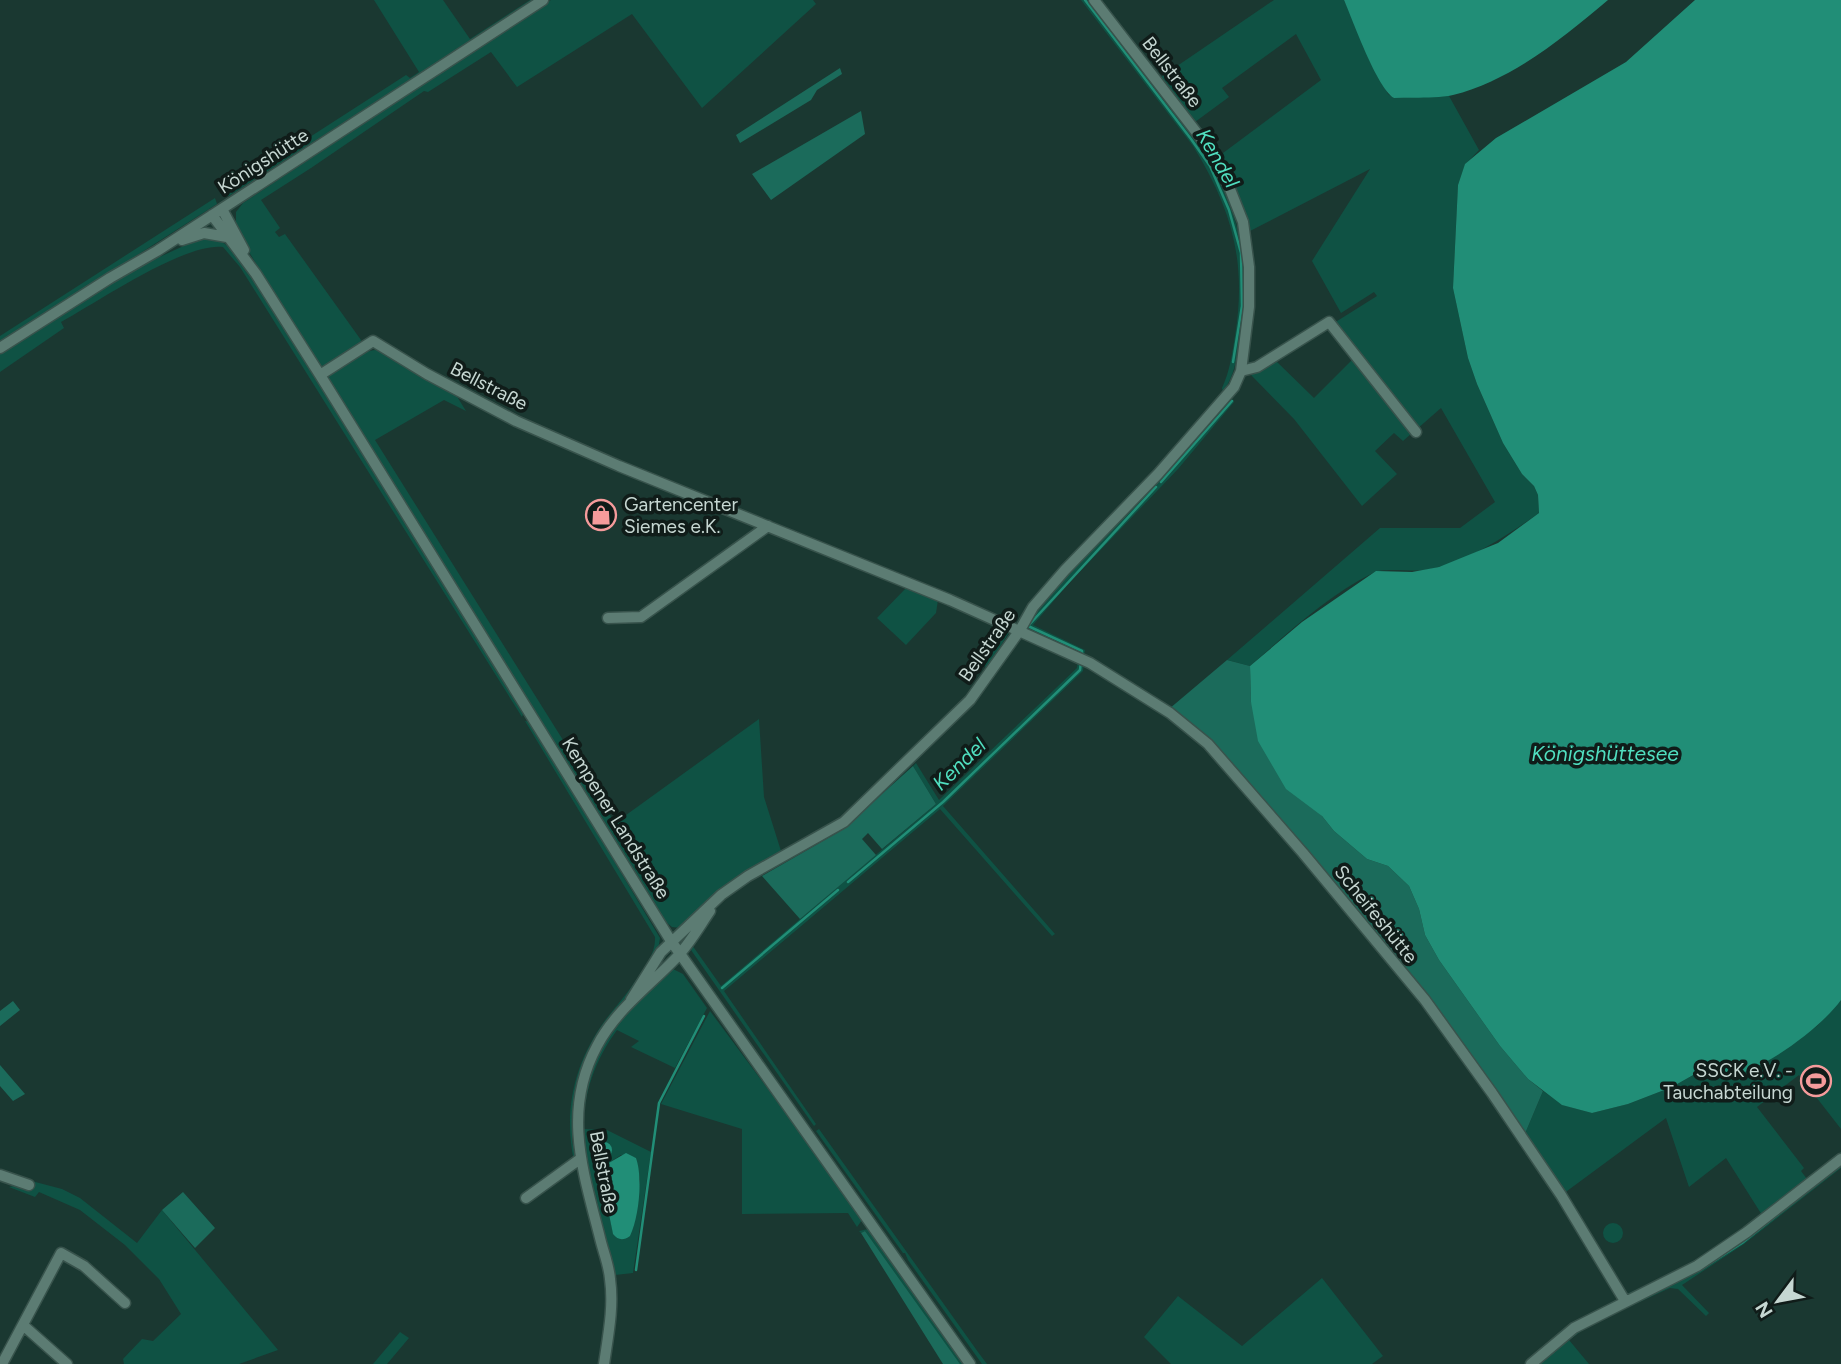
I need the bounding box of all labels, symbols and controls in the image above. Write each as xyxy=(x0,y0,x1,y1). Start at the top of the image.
street label: Bellstraße xyxy=(1137,32,1207,112)
street label: Königshütte xyxy=(213,123,313,199)
water label: Kendel xyxy=(1191,124,1245,192)
street label: Bellstraße xyxy=(447,357,531,415)
place label: Gartencenter Siemes e.K. xyxy=(624,493,738,538)
shop icon: Gartencenter Siemes e.K. xyxy=(584,498,618,532)
street label: Bellstraße xyxy=(954,604,1020,686)
water label: Kendel xyxy=(927,732,991,795)
street label: Kempener Landstraße xyxy=(557,733,675,903)
water label: Königshüttesee xyxy=(1531,741,1679,766)
street label: Scheifeshütte xyxy=(1329,860,1423,968)
place label: SSCK e.V. - Tauchabteilung xyxy=(1663,1059,1793,1104)
sports icon: SSCK e.V. - Tauchabteilung xyxy=(1799,1064,1833,1098)
street label: Bellstraße xyxy=(585,1129,623,1215)
north arrow xyxy=(1743,1266,1813,1336)
text: N xyxy=(1750,1297,1778,1322)

